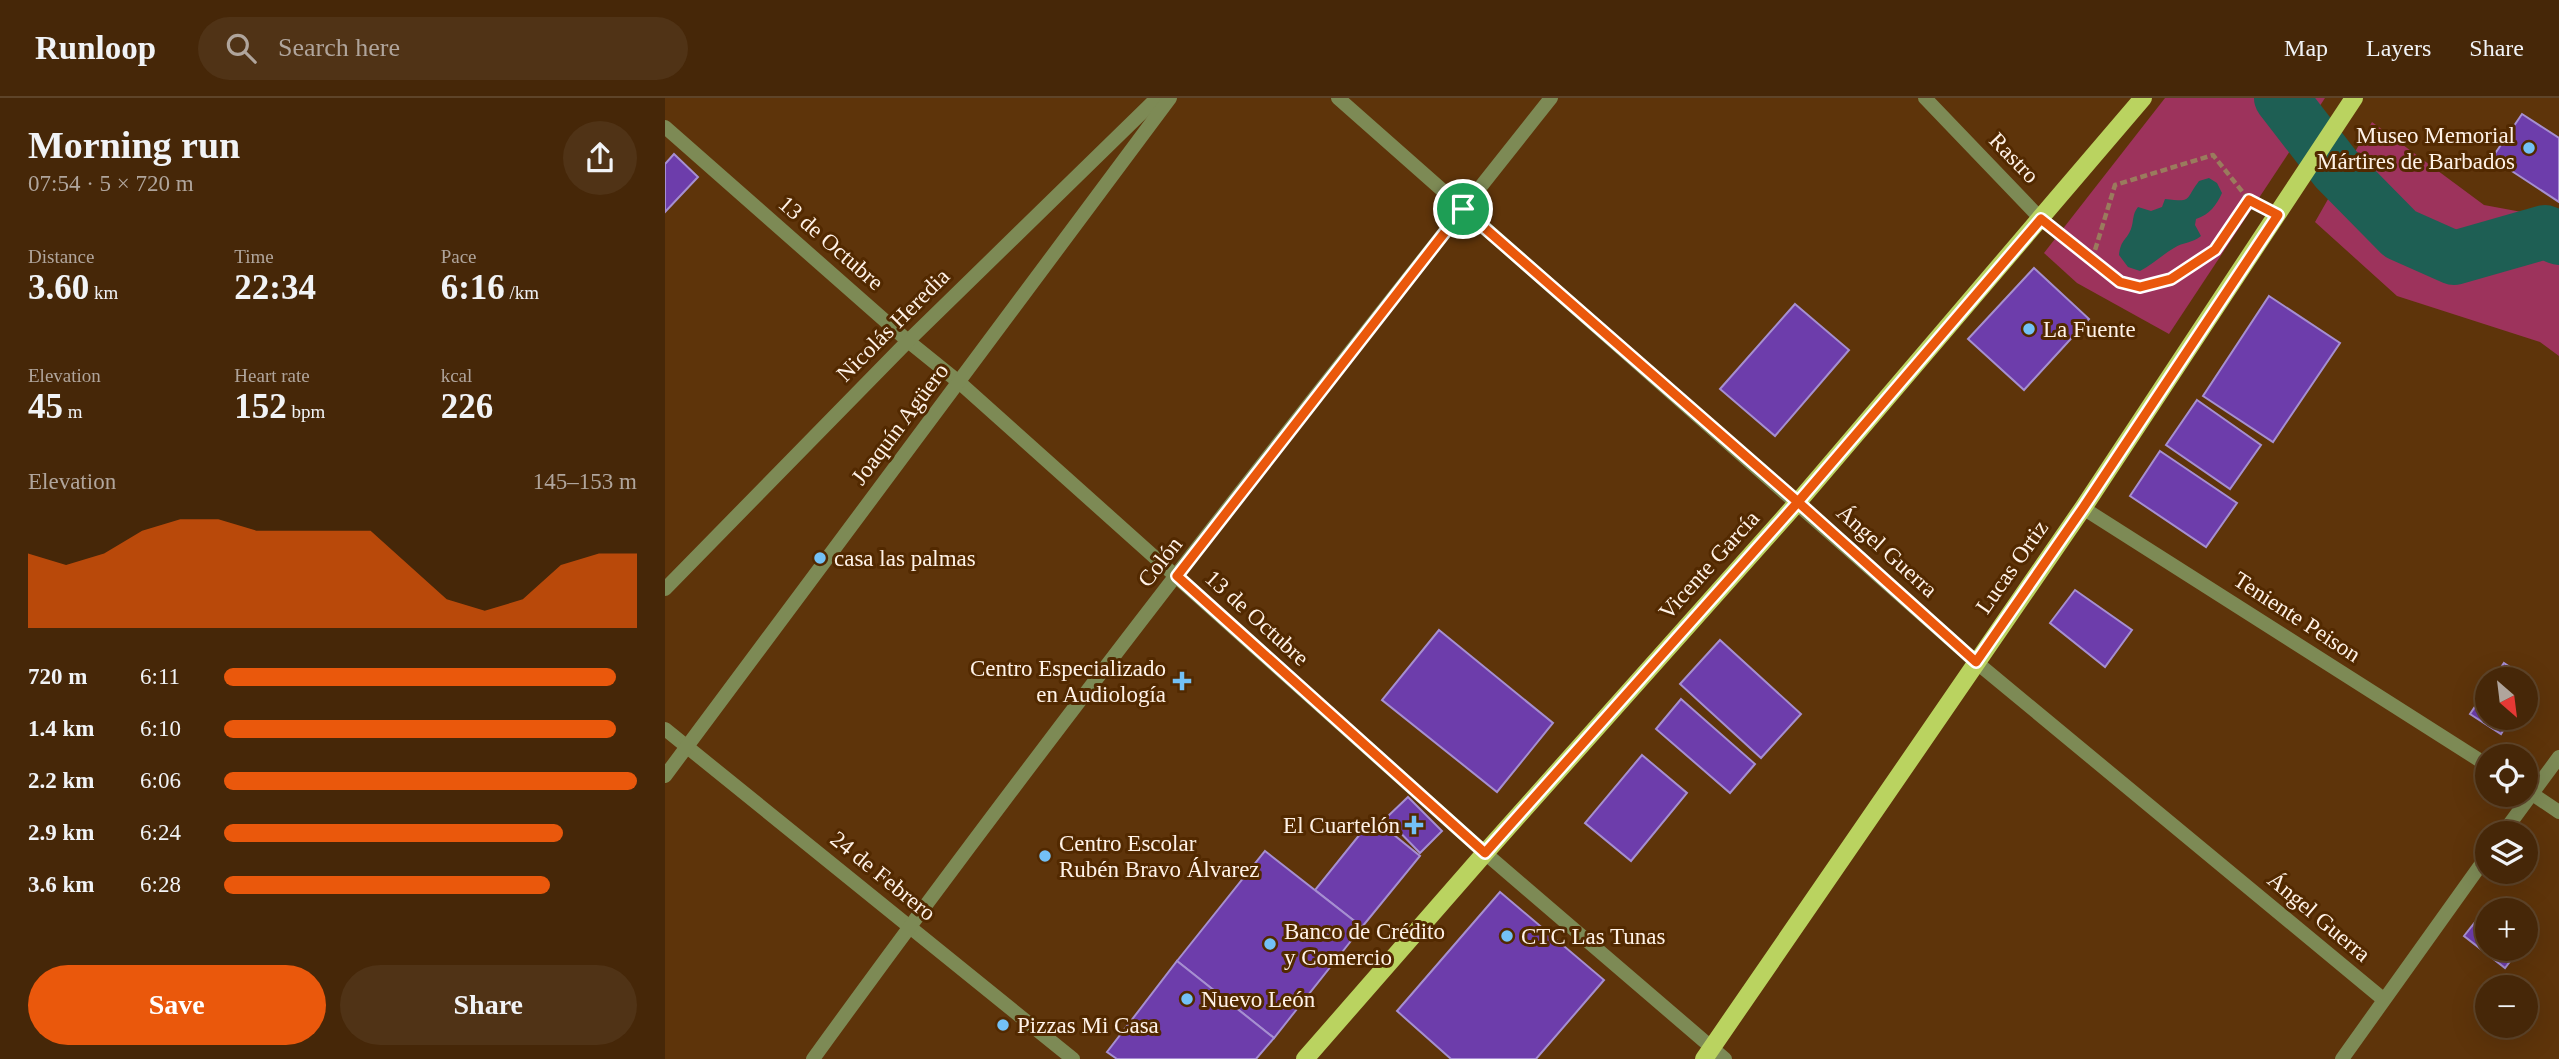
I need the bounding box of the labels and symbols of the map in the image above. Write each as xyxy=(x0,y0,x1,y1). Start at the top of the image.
place label: Museo Memorial Mártires de Barbados xyxy=(2317,123,2515,174)
street label: Rastro xyxy=(1984,128,2044,188)
marker: Museo Memorial Mártires de Barbados xyxy=(2521,140,2537,156)
pin xyxy=(1433,179,1493,239)
street label: 13 de Octubre xyxy=(774,191,888,295)
street label: Nicolás Heredia xyxy=(832,264,954,386)
place label: La Fuente xyxy=(2043,317,2136,342)
marker: La Fuente xyxy=(2021,321,2037,337)
street label: Joaquín Agüero xyxy=(846,359,954,489)
street label: Ángel Guerra xyxy=(1832,500,1942,602)
street label: Vicente García xyxy=(1654,506,1764,624)
street label: Lucas Ortiz xyxy=(1971,516,2053,618)
street label: Colón xyxy=(1133,532,1187,592)
place label: casa las palmas xyxy=(834,546,976,571)
marker: casa las palmas xyxy=(812,550,828,566)
street label: 13 de Octubre xyxy=(1200,565,1314,671)
street label: Teniente Peison xyxy=(2229,567,2365,667)
place label: Centro Especializado en Audiología xyxy=(970,656,1166,707)
north arrow xyxy=(2475,667,2537,730)
marker: Centro Especializado en Audiología xyxy=(1172,671,1192,691)
place label: El Cuartelón xyxy=(1283,813,1400,838)
marker: El Cuartelón xyxy=(1406,817,1422,833)
street label: 24 de Febrero xyxy=(825,826,941,926)
place label: Centro Escolar Rubén Bravo Álvarez xyxy=(1059,831,1260,882)
marker: Centro Escolar Rubén Bravo Álvarez xyxy=(1037,848,1053,864)
street label: Ángel Guerra xyxy=(2263,867,2375,967)
place label: Banco de Crédito y Comercio xyxy=(1284,919,1445,970)
place label: CTC Las Tunas xyxy=(1521,924,1665,949)
marker: CTC Las Tunas xyxy=(1499,928,1515,944)
marker: Banco de Crédito y Comercio xyxy=(1262,936,1278,952)
place label: Nuevo León xyxy=(1201,987,1316,1012)
marker: Nuevo León xyxy=(1179,991,1195,1007)
place label: Pizzas Mi Casa xyxy=(1017,1013,1159,1038)
marker: Pizzas Mi Casa xyxy=(995,1017,1011,1033)

